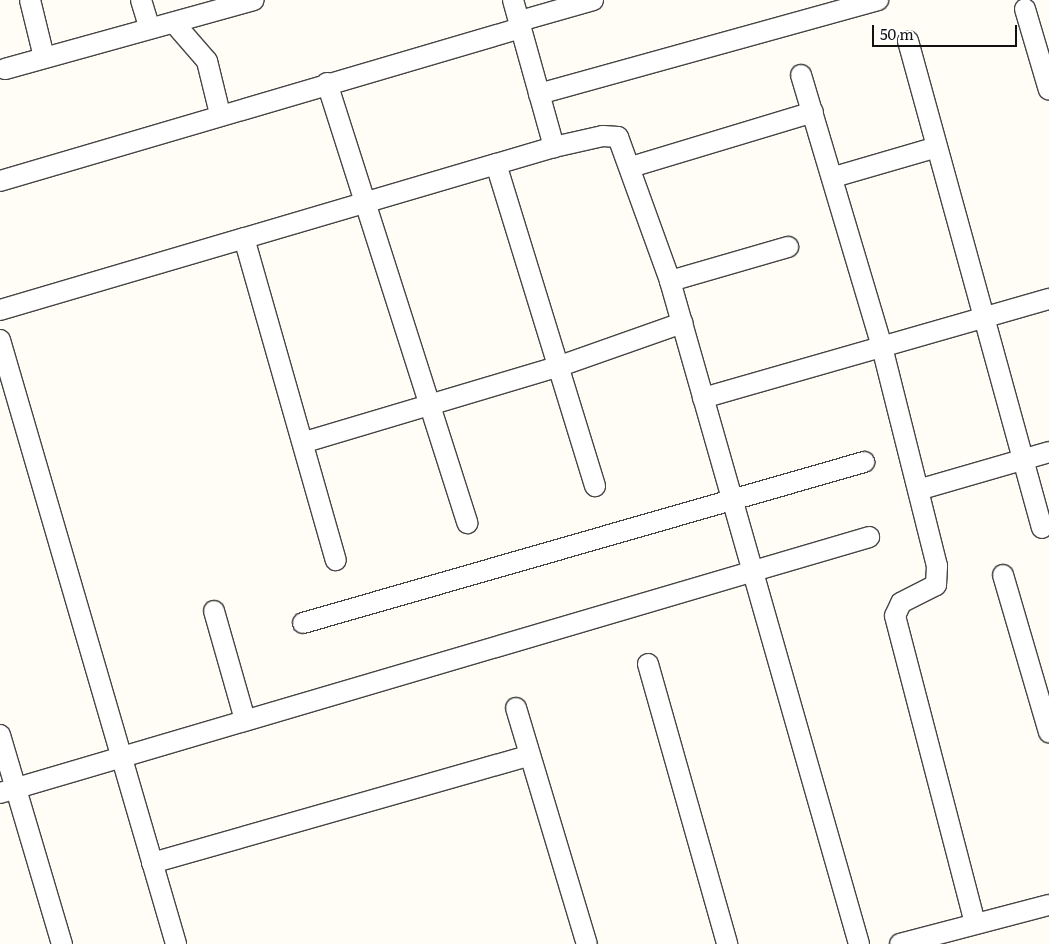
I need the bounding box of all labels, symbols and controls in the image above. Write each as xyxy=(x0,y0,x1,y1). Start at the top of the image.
scale bar xyxy=(874,15,1019,47)
text: 50 m xyxy=(880,22,914,45)

